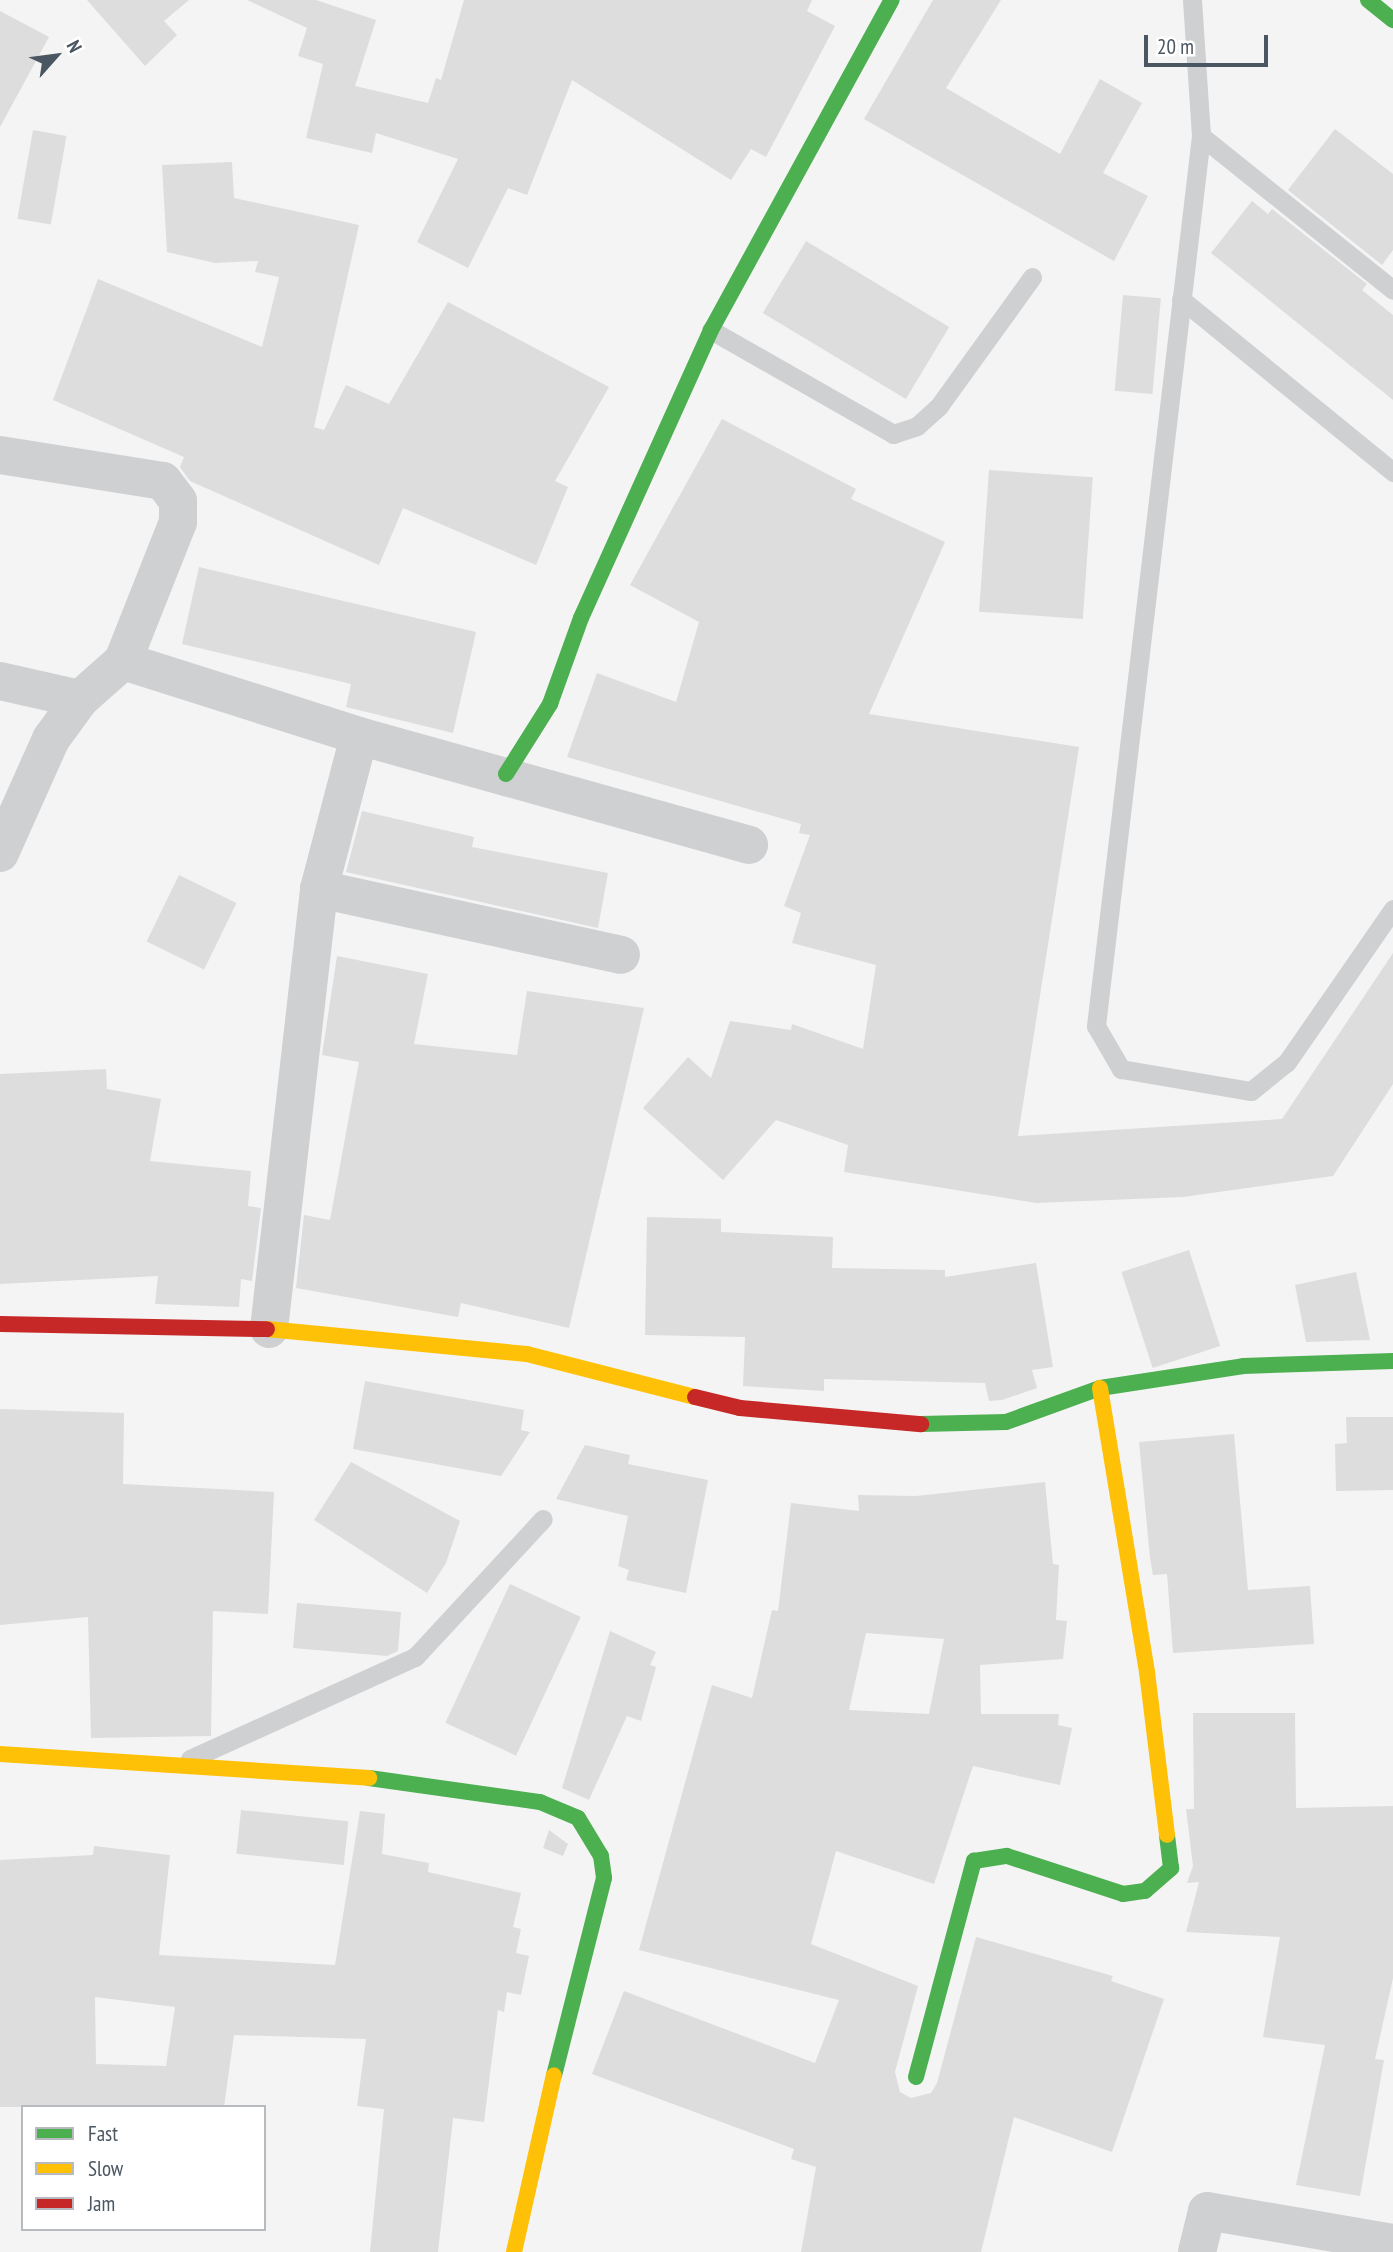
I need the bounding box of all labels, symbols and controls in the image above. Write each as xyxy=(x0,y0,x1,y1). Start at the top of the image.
north arrow xyxy=(21,21,91,91)
scale bar xyxy=(1148,21,1272,65)
text: 20 m xyxy=(1157,33,1194,60)
text: N xyxy=(62,36,88,56)
legend xyxy=(21,2105,266,2231)
text: Fast xyxy=(88,2120,118,2147)
text: Slow xyxy=(88,2155,123,2182)
text: Jam xyxy=(88,2190,115,2217)

